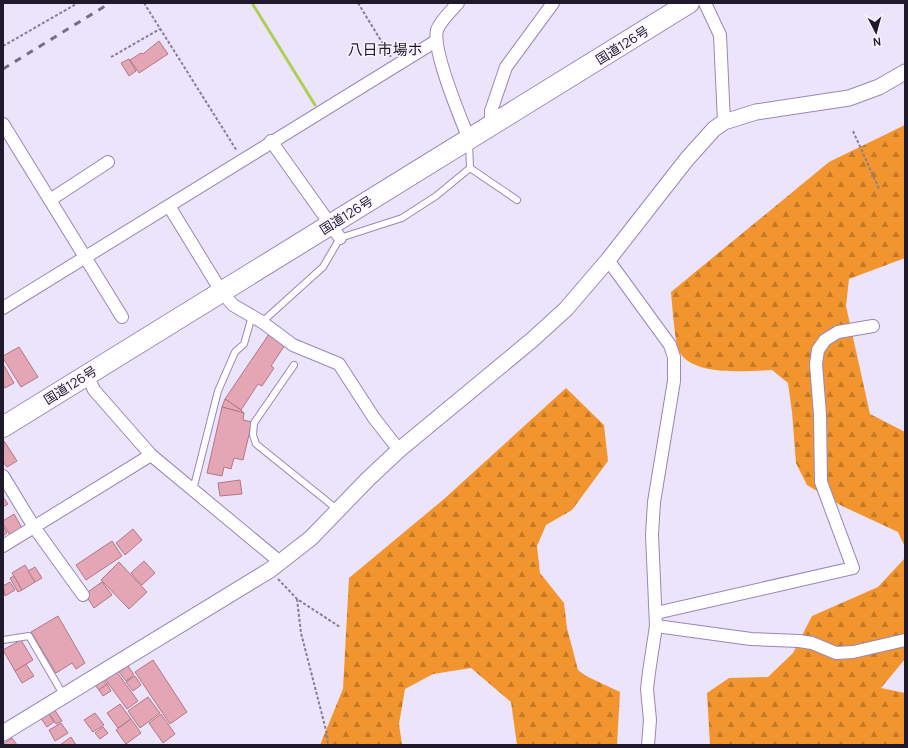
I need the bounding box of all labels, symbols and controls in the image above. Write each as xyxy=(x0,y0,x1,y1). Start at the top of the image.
north arrow xyxy=(856,12,896,52)
street label: 国道126号 xyxy=(592,22,652,68)
text: N xyxy=(872,35,882,50)
district label: 八日市場ホ xyxy=(347,39,423,60)
street label: 国道126号 xyxy=(316,192,376,238)
street label: 国道126号 xyxy=(40,362,100,408)

